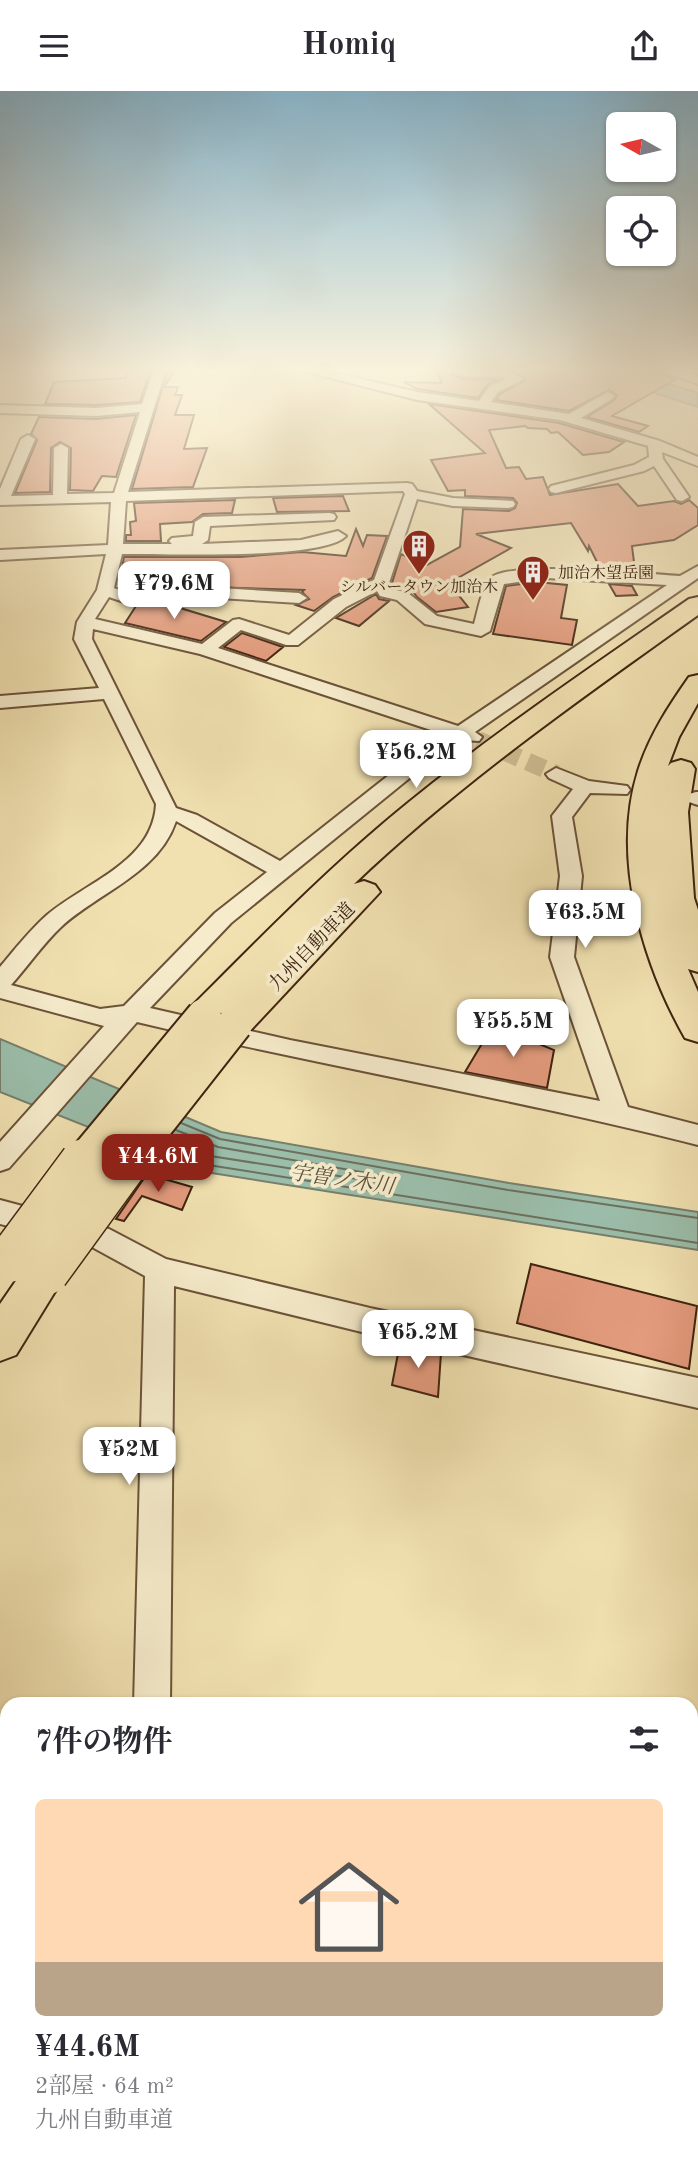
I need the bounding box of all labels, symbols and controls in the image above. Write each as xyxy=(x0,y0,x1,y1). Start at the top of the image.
icon: menu xyxy=(35,27,73,65)
icon: share xyxy=(625,27,663,65)
text: Homiq xyxy=(302,30,396,62)
north arrow xyxy=(606,112,676,182)
map controls xyxy=(606,112,676,266)
button: locate xyxy=(606,196,676,266)
building icon: シルバータウン加治木 xyxy=(400,527,438,576)
building icon: 加治木望岳園 xyxy=(514,553,552,602)
pin: ¥79.6M xyxy=(117,561,231,621)
place label: 加治木望岳園 xyxy=(558,564,654,582)
text: ¥79.6M xyxy=(134,572,214,595)
place label: シルバータウン加治木 xyxy=(340,578,498,596)
pin: ¥56.2M xyxy=(359,731,473,790)
text: ¥56.2M xyxy=(376,741,456,764)
pin: ¥63.5M xyxy=(528,891,642,950)
street label: 九州自動車道 xyxy=(264,898,359,995)
text: ¥63.5M xyxy=(545,901,625,924)
pin: ¥55.5M xyxy=(456,999,570,1059)
text: ¥55.5M xyxy=(473,1010,553,1033)
pin: ¥44.6M xyxy=(101,1135,215,1194)
text: ¥44.6M xyxy=(118,1145,198,1168)
water label: 宇曽ノ木川 xyxy=(288,1161,398,1198)
pin: ¥65.2M xyxy=(361,1311,475,1370)
text: ¥65.2M xyxy=(378,1321,458,1344)
pin: ¥52M xyxy=(88,1427,170,1487)
text: ¥52M xyxy=(99,1438,159,1461)
icon: filters xyxy=(625,1720,663,1758)
text: 7件の物件 xyxy=(35,1728,172,1758)
icon: home xyxy=(286,1844,412,1970)
text: ¥44.6M xyxy=(35,2033,140,2063)
text: 2部屋 · 64 m² xyxy=(35,2075,174,2098)
text: 九州自動車道 xyxy=(35,2109,173,2132)

